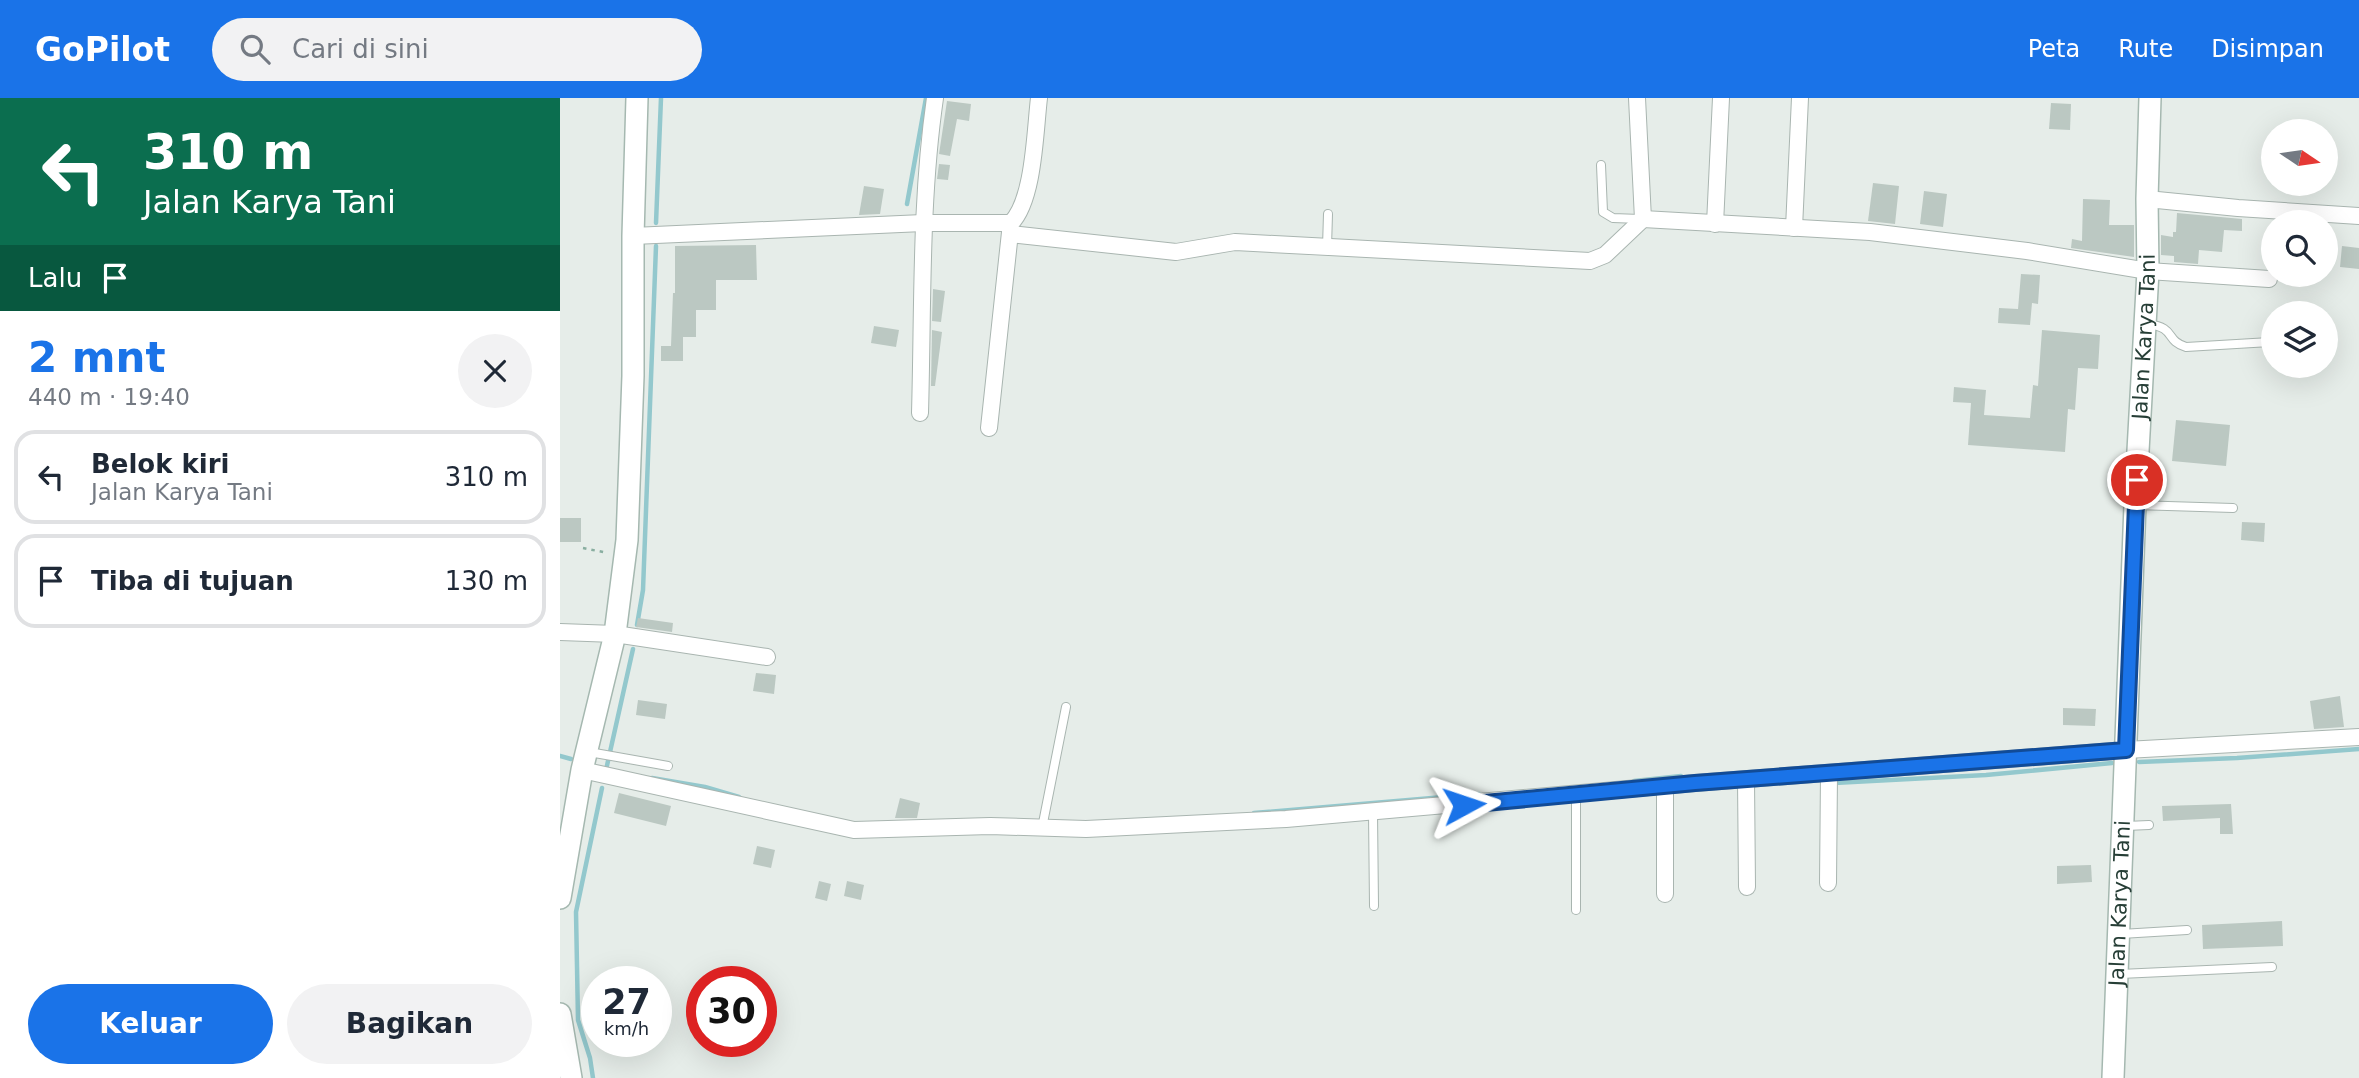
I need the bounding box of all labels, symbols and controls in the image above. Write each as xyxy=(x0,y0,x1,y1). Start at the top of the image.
search box xyxy=(212,18,702,81)
text: GoPilot xyxy=(35,30,170,69)
icon: search xyxy=(236,30,274,68)
text: Cari di sini xyxy=(292,34,429,64)
text: Peta xyxy=(2028,35,2080,63)
text: Rute xyxy=(2118,35,2173,63)
text: Disimpan xyxy=(2211,35,2324,63)
north arrow xyxy=(2261,119,2338,196)
map controls xyxy=(2261,119,2338,378)
text: 310 m xyxy=(143,124,313,181)
icon: left xyxy=(28,126,119,217)
text: Jalan Karya Tani xyxy=(143,183,396,221)
button: search xyxy=(2261,210,2338,287)
street label: Jalan Karya Tani xyxy=(2128,254,2160,422)
icon: arrive xyxy=(96,259,134,297)
text: Lalu xyxy=(28,263,82,293)
button: layers xyxy=(2261,301,2338,378)
text: 2 mnt xyxy=(28,333,166,382)
button: close xyxy=(458,334,532,408)
text: 440 m · 19:40 xyxy=(28,384,190,410)
text: Belok kiri xyxy=(91,449,230,479)
pin xyxy=(2107,450,2167,510)
icon: left xyxy=(32,458,70,496)
icon: arrive xyxy=(2118,461,2156,499)
text: 310 m xyxy=(445,462,528,492)
text: Jalan Karya Tani xyxy=(91,479,273,505)
icon: arrive xyxy=(32,562,70,600)
text: Tiba di tujuan xyxy=(91,566,294,596)
text: 130 m xyxy=(445,566,528,596)
position arrow xyxy=(1427,768,1501,842)
street label: Jalan Karya Tani xyxy=(2104,820,2135,989)
speed limit sign: 30 xyxy=(686,966,777,1057)
text: 27 xyxy=(602,982,651,1022)
button: Keluar xyxy=(28,984,273,1064)
button: Bagikan xyxy=(287,984,532,1064)
text: km/h xyxy=(604,1018,649,1039)

